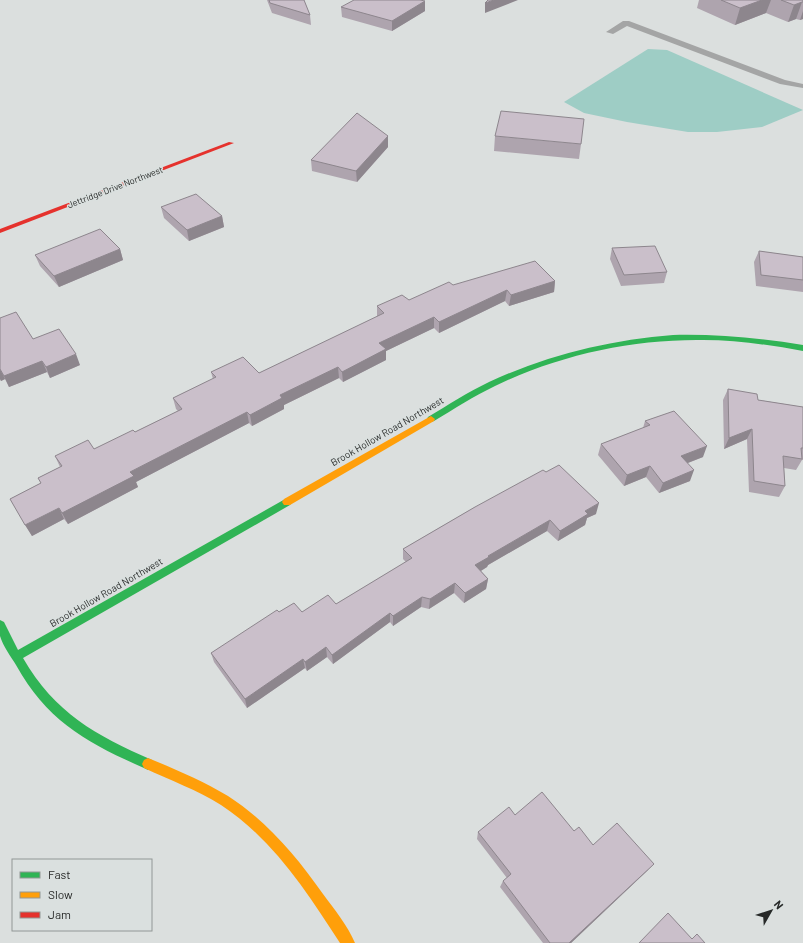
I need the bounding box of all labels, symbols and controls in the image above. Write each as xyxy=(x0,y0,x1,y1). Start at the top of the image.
street label: Jettridge Drive Northwest xyxy=(66,164,164,210)
street label: Brook Hollow Road Northwest xyxy=(328,393,446,468)
street label: Brook Hollow Road Northwest xyxy=(47,554,165,629)
legend xyxy=(12,859,152,931)
text: Fast xyxy=(48,867,71,881)
text: Slow xyxy=(48,887,73,901)
north arrow xyxy=(751,891,791,931)
text: N xyxy=(772,897,787,911)
text: Jam xyxy=(48,907,71,921)

